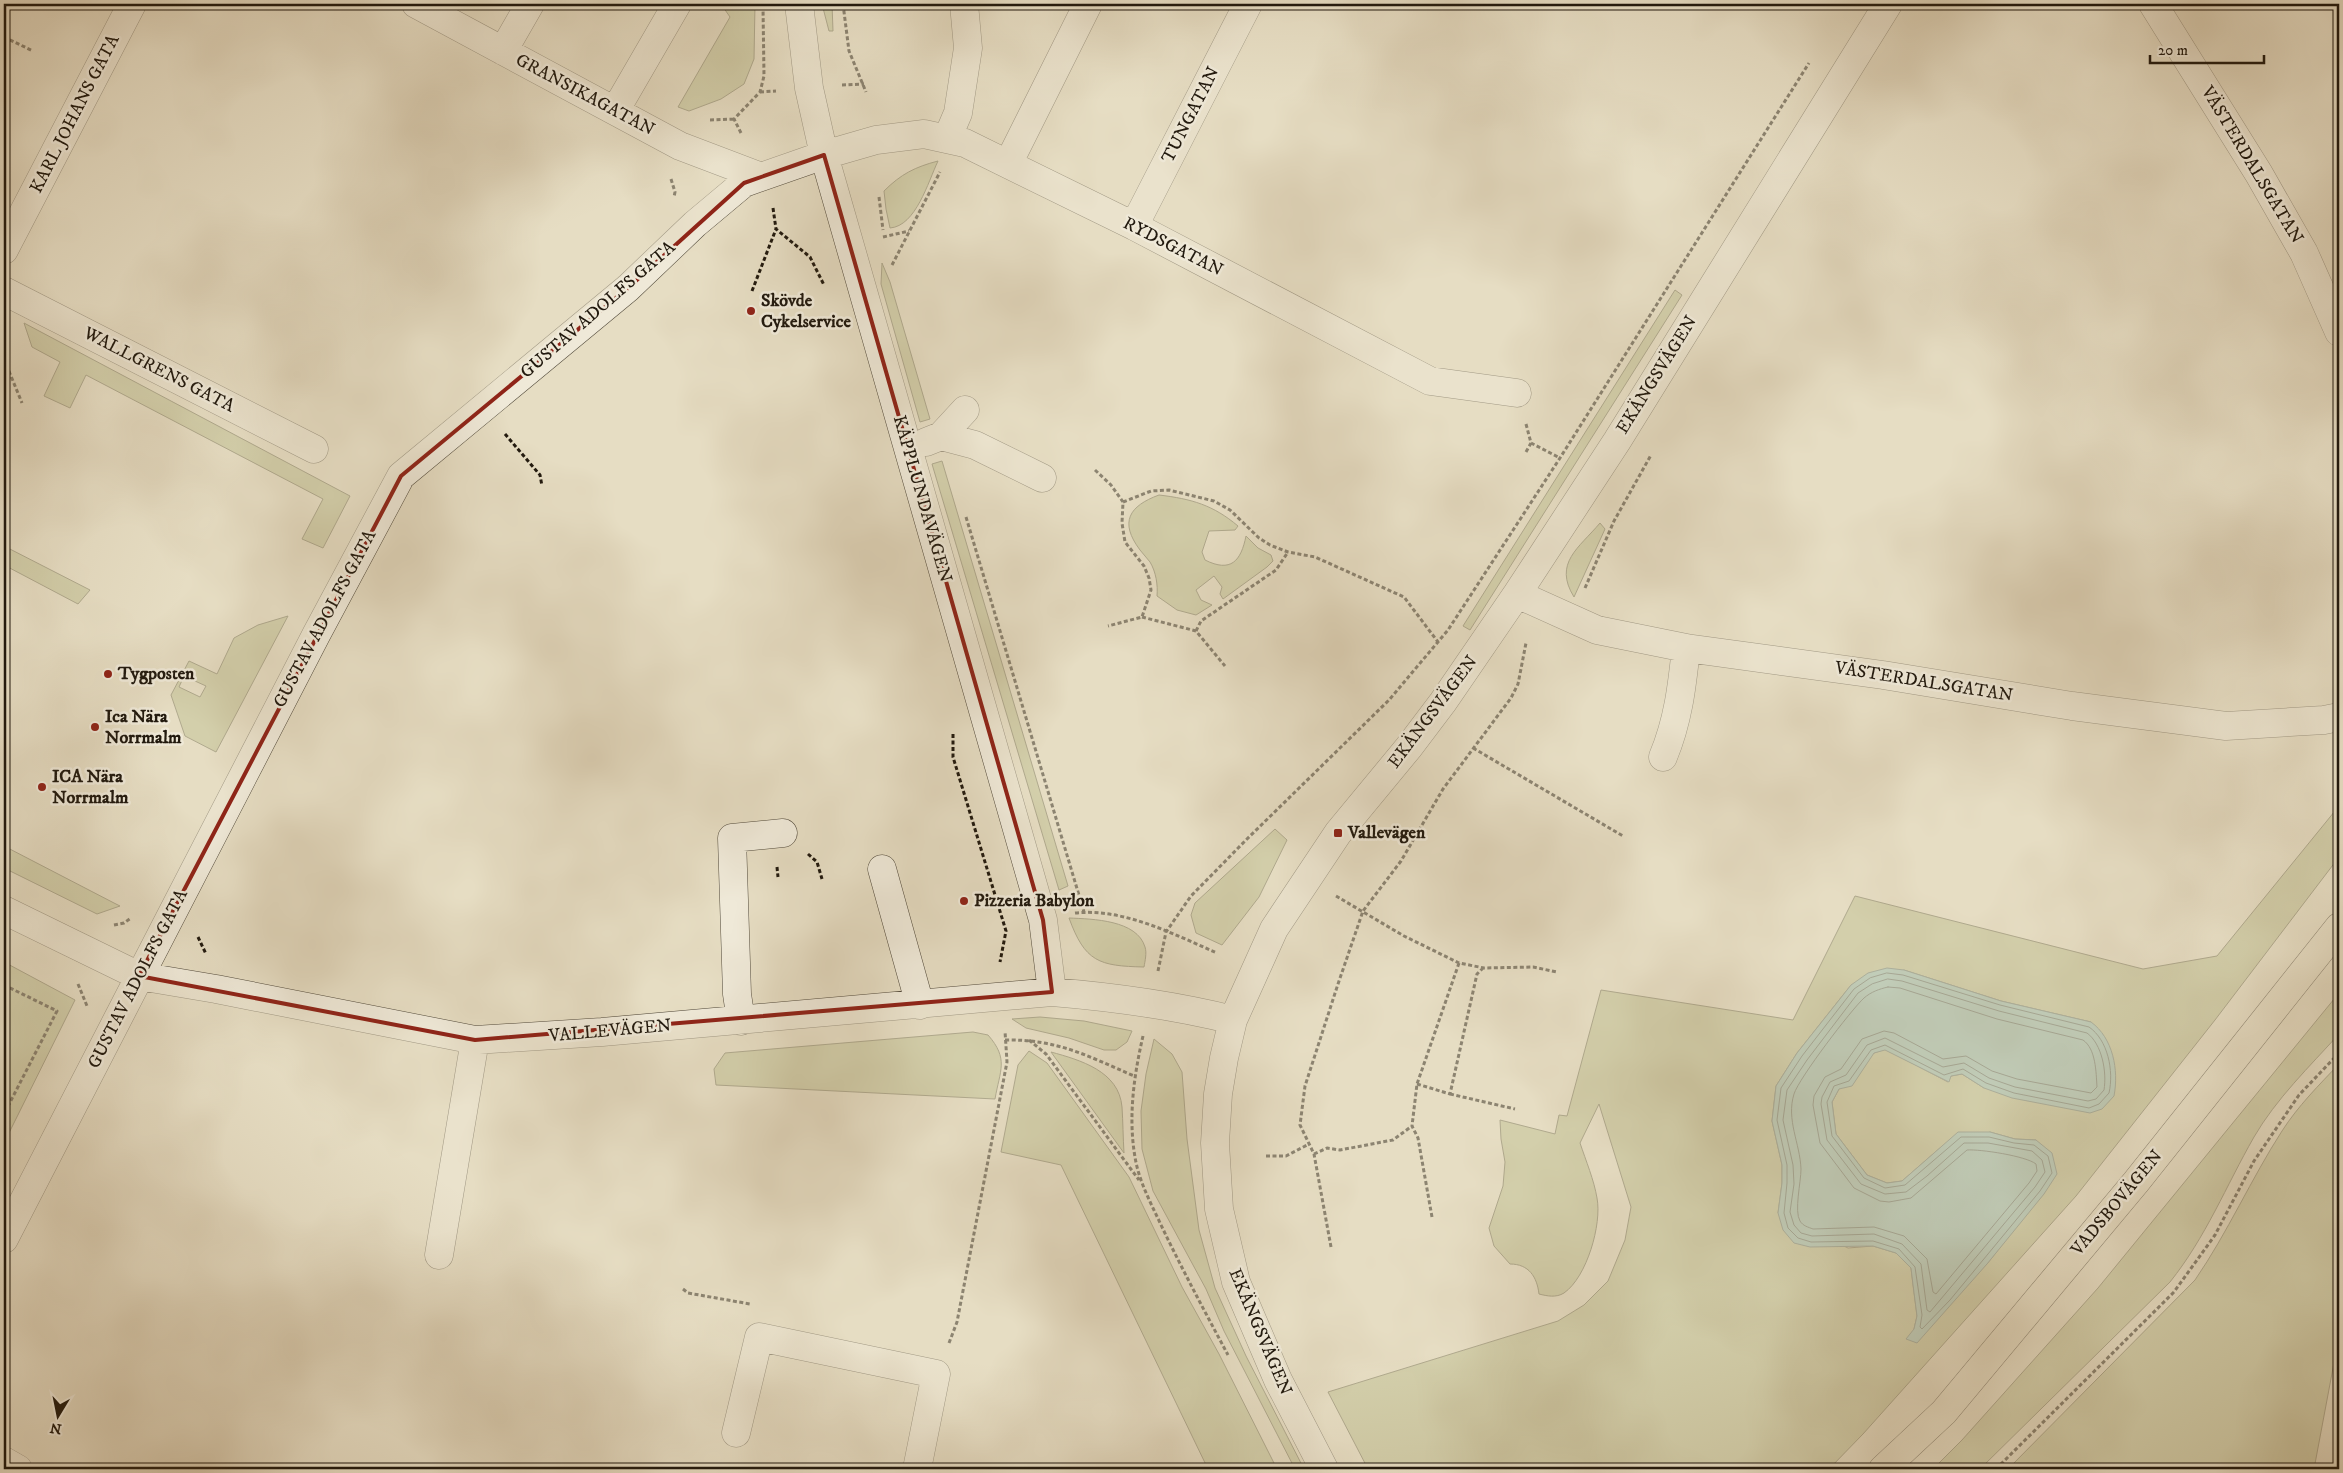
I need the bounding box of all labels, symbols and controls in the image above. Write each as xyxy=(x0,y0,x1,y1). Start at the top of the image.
street label: KARL JOHANS GATA xyxy=(25,30,125,197)
scale bar xyxy=(2150,32,2264,64)
text: 20 m xyxy=(2158,41,2188,60)
street label: GRANSIKAGATAN xyxy=(512,49,659,141)
street label: TUNGATAN xyxy=(1157,63,1225,167)
street label: VÄSTERDALSGATAN xyxy=(2196,81,2308,248)
street label: RYDSGATAN xyxy=(1119,212,1227,282)
street label: GUSTAV ADOLFS GATA xyxy=(516,236,680,383)
place label: Skövde Cykelservice xyxy=(761,290,851,333)
marker: Skövde Cykelservice xyxy=(745,305,757,317)
street label: EKÄNGSVÄGEN xyxy=(1612,312,1702,438)
street label: WALLGRENS GATA xyxy=(79,322,239,418)
street label: KÄPPLUNDAVÄGEN xyxy=(888,413,956,585)
street label: GUSTAV ADOLFS GATA xyxy=(269,526,381,712)
street label: EKÄNGSVÄGEN xyxy=(1383,651,1483,773)
street label: VÄSTERDALSGATAN xyxy=(1832,657,2015,707)
place label: Tygposten xyxy=(117,663,195,685)
marker: Tygposten xyxy=(102,668,114,680)
place label: Ica Nära Norrmalm xyxy=(105,706,182,749)
marker: Ica Nära Norrmalm xyxy=(89,721,101,733)
place label: ICA Nära Norrmalm xyxy=(52,766,129,809)
marker: ICA Nära Norrmalm xyxy=(36,781,48,793)
place label: Vallevägen xyxy=(1347,822,1426,844)
marker: Vallevägen xyxy=(1332,827,1344,839)
street label: GUSTAV ADOLFS GATA xyxy=(83,885,193,1072)
place label: Pizzeria Babylon xyxy=(974,890,1095,912)
marker: Pizzeria Babylon xyxy=(958,895,970,907)
street label: VALLEVÄGEN xyxy=(547,1015,672,1047)
street label: VADSBOVÄGEN xyxy=(2066,1146,2168,1261)
street label: EKÄNGSVÄGEN xyxy=(1223,1265,1297,1399)
north arrow xyxy=(32,1390,82,1440)
text: N xyxy=(48,1418,63,1438)

